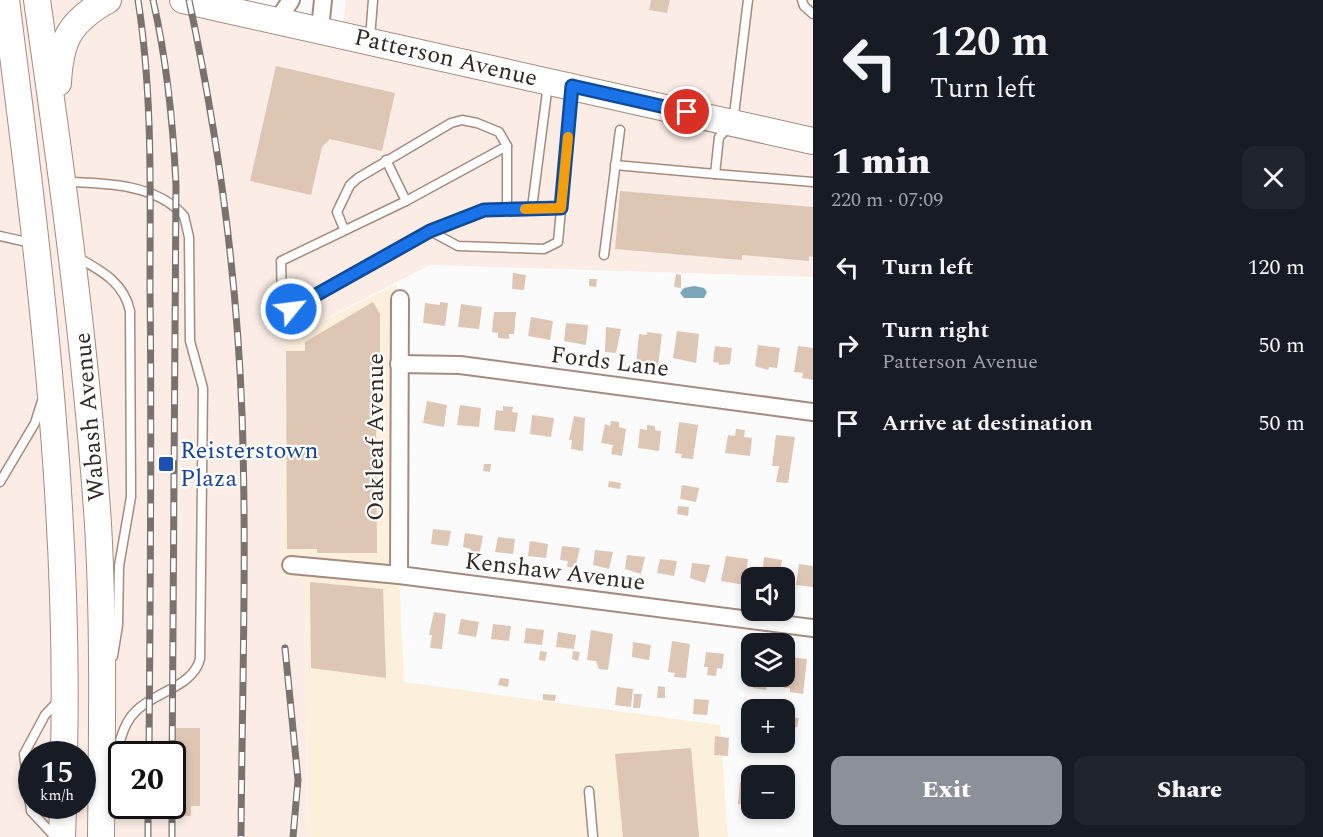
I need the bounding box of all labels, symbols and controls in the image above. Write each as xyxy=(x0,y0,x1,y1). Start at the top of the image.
text: 120 m xyxy=(930,11,1049,74)
street label: Patterson Avenue xyxy=(351,19,541,97)
icon: left xyxy=(831,24,909,102)
text: Turn left xyxy=(930,68,1036,110)
pin xyxy=(661,86,712,137)
icon: arrive xyxy=(670,95,703,128)
text: 1 min xyxy=(831,135,931,190)
button: close xyxy=(1242,146,1305,209)
text: 220 m · 07:09 xyxy=(831,185,943,215)
icon: left xyxy=(831,251,864,284)
text: Turn left xyxy=(882,251,974,284)
text: 120 m xyxy=(1248,251,1305,284)
position arrow xyxy=(259,277,323,341)
text: Turn right xyxy=(882,314,989,347)
icon: right xyxy=(831,329,864,362)
text: 50 m xyxy=(1259,329,1305,362)
street label: Wabash Avenue xyxy=(65,331,115,503)
street label: Fords Lane xyxy=(549,337,671,387)
text: Patterson Avenue xyxy=(882,347,1038,377)
street label: Oakleaf Avenue xyxy=(358,353,394,521)
icon: arrive xyxy=(831,407,864,440)
text: Arrive at destination xyxy=(882,407,1093,440)
text: 50 m xyxy=(1259,407,1305,440)
place label: Reisterstown Plaza xyxy=(180,433,318,497)
marker: Reisterstown Plaza xyxy=(157,455,175,473)
street label: Kenshaw Avenue xyxy=(463,543,647,601)
map controls xyxy=(741,567,795,819)
button: sound xyxy=(741,567,795,621)
button: layers xyxy=(741,633,795,687)
button: + xyxy=(741,699,795,753)
speed limit sign: 20 xyxy=(108,741,186,819)
text: 15 xyxy=(40,750,74,796)
button: Exit xyxy=(831,756,1062,825)
button: Share xyxy=(1074,756,1305,825)
button: − xyxy=(741,765,795,819)
text: km/h xyxy=(40,784,74,807)

